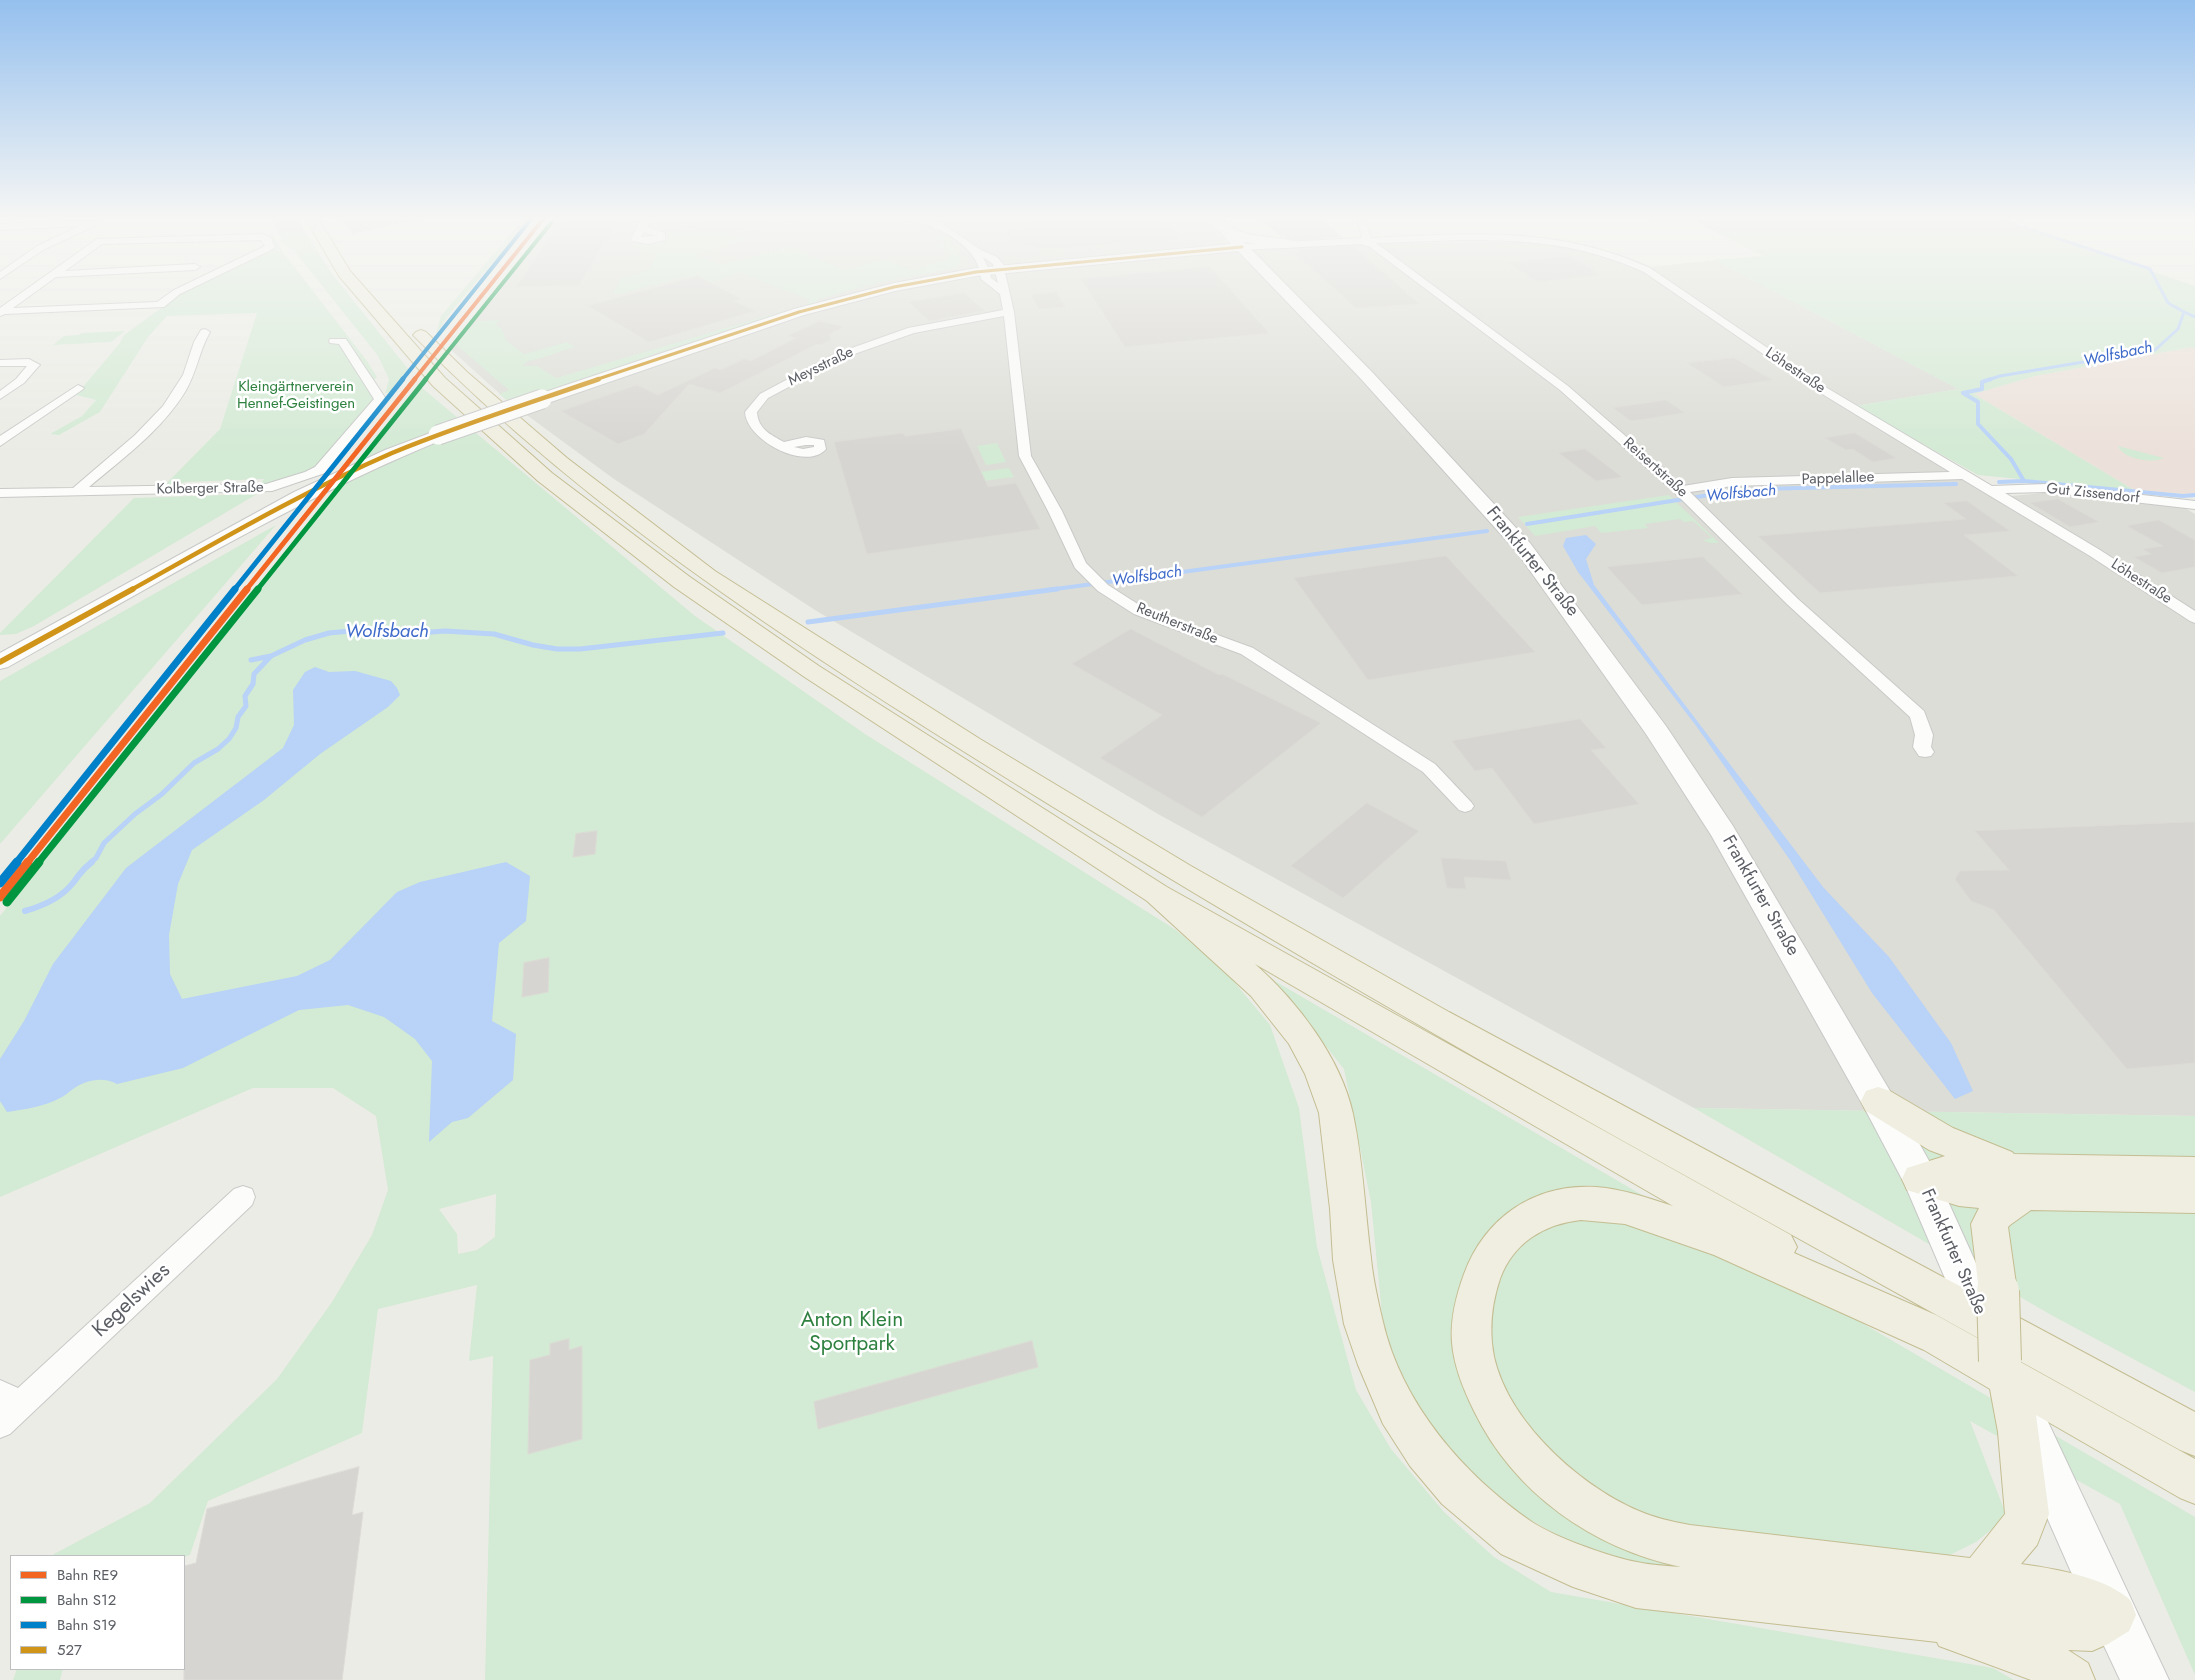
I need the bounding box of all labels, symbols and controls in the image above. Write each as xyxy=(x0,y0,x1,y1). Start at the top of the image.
water label: Wolfsbach xyxy=(2082,338,2154,372)
street label: Meysstraße xyxy=(785,343,857,391)
street label: Löhestraße xyxy=(1761,344,1829,398)
park label: Kleingärtnerverein Hennef-Geistingen xyxy=(237,378,355,413)
street label: Reisertstraße xyxy=(1619,434,1691,502)
street label: Pappelallee xyxy=(1801,469,1875,489)
street label: Kolberger Straße xyxy=(156,479,264,499)
street label: Gut Zissendorf xyxy=(2046,480,2140,508)
water label: Wolfsbach xyxy=(1705,481,1777,507)
street label: Frankfurter Straße xyxy=(1481,503,1583,621)
street label: Löhestraße xyxy=(2107,556,2175,608)
water label: Wolfsbach xyxy=(1111,563,1183,591)
street label: Reutherstraße xyxy=(1134,599,1220,649)
water label: Wolfsbach xyxy=(345,621,429,643)
street label: Frankfurter Straße xyxy=(1717,832,1803,960)
street label: Frankfurter Straße xyxy=(1916,1186,1990,1318)
street label: Kegelswies xyxy=(88,1259,176,1343)
park label: Anton Klein Sportpark xyxy=(801,1308,903,1358)
legend xyxy=(10,1555,185,1670)
text: Bahn RE9 xyxy=(57,1564,118,1586)
text: Bahn S12 xyxy=(57,1589,116,1611)
text: Bahn S19 xyxy=(57,1614,116,1636)
text: 527 xyxy=(57,1639,82,1661)

